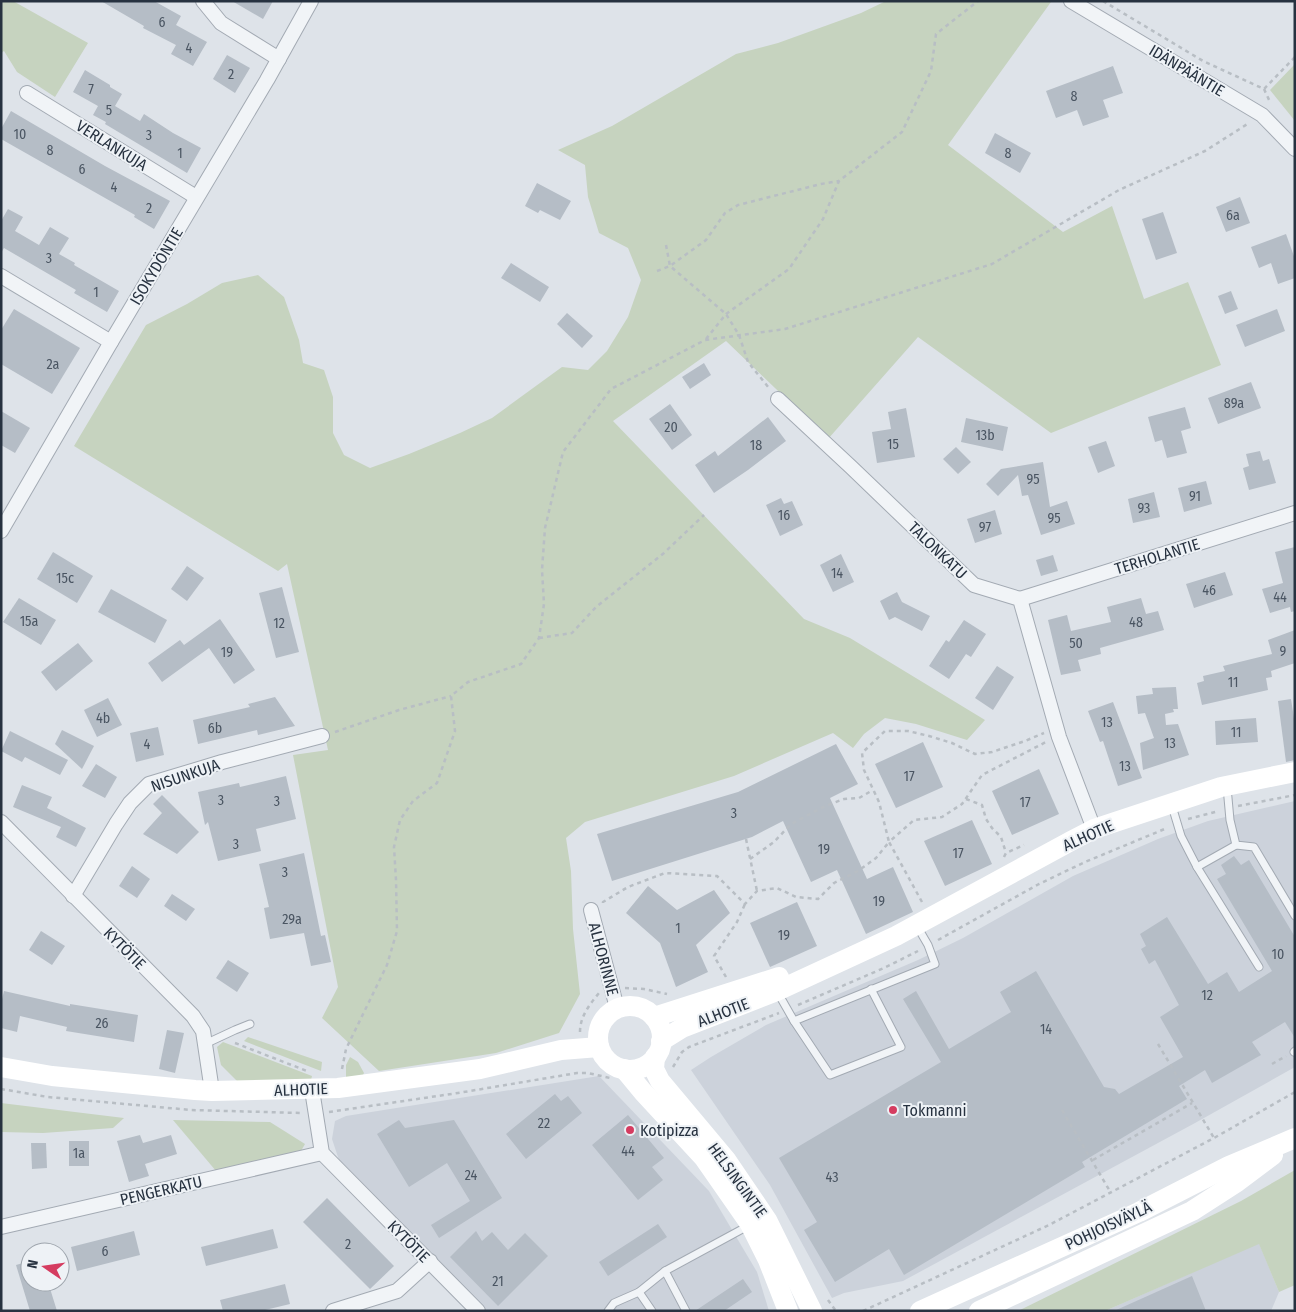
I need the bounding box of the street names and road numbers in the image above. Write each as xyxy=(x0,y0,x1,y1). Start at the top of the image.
street label: IDÄNPÄÄNTIE xyxy=(1146,41,1228,100)
street label: VERLANKUJA xyxy=(73,116,151,175)
street label: ISOKYDÖNTIE xyxy=(126,224,187,308)
street label: TALONKATU xyxy=(904,518,971,583)
street label: TERHOLANTIE xyxy=(1112,535,1202,578)
street label: NISUNKUJA xyxy=(148,755,223,796)
street label: ALHOTIE xyxy=(1060,816,1117,855)
street label: ALHORINNE xyxy=(585,920,622,998)
street label: KYTÖTIE xyxy=(100,923,150,973)
street label: ALHOTIE xyxy=(695,994,752,1031)
street label: ALHOTIE xyxy=(274,1079,328,1100)
street label: HELSINGINTIE xyxy=(704,1139,771,1222)
street label: PENGERKATU xyxy=(118,1172,204,1209)
street label: POHJOISVÄYLÄ xyxy=(1062,1197,1155,1254)
street label: KYTÖTIE xyxy=(384,1216,434,1266)

